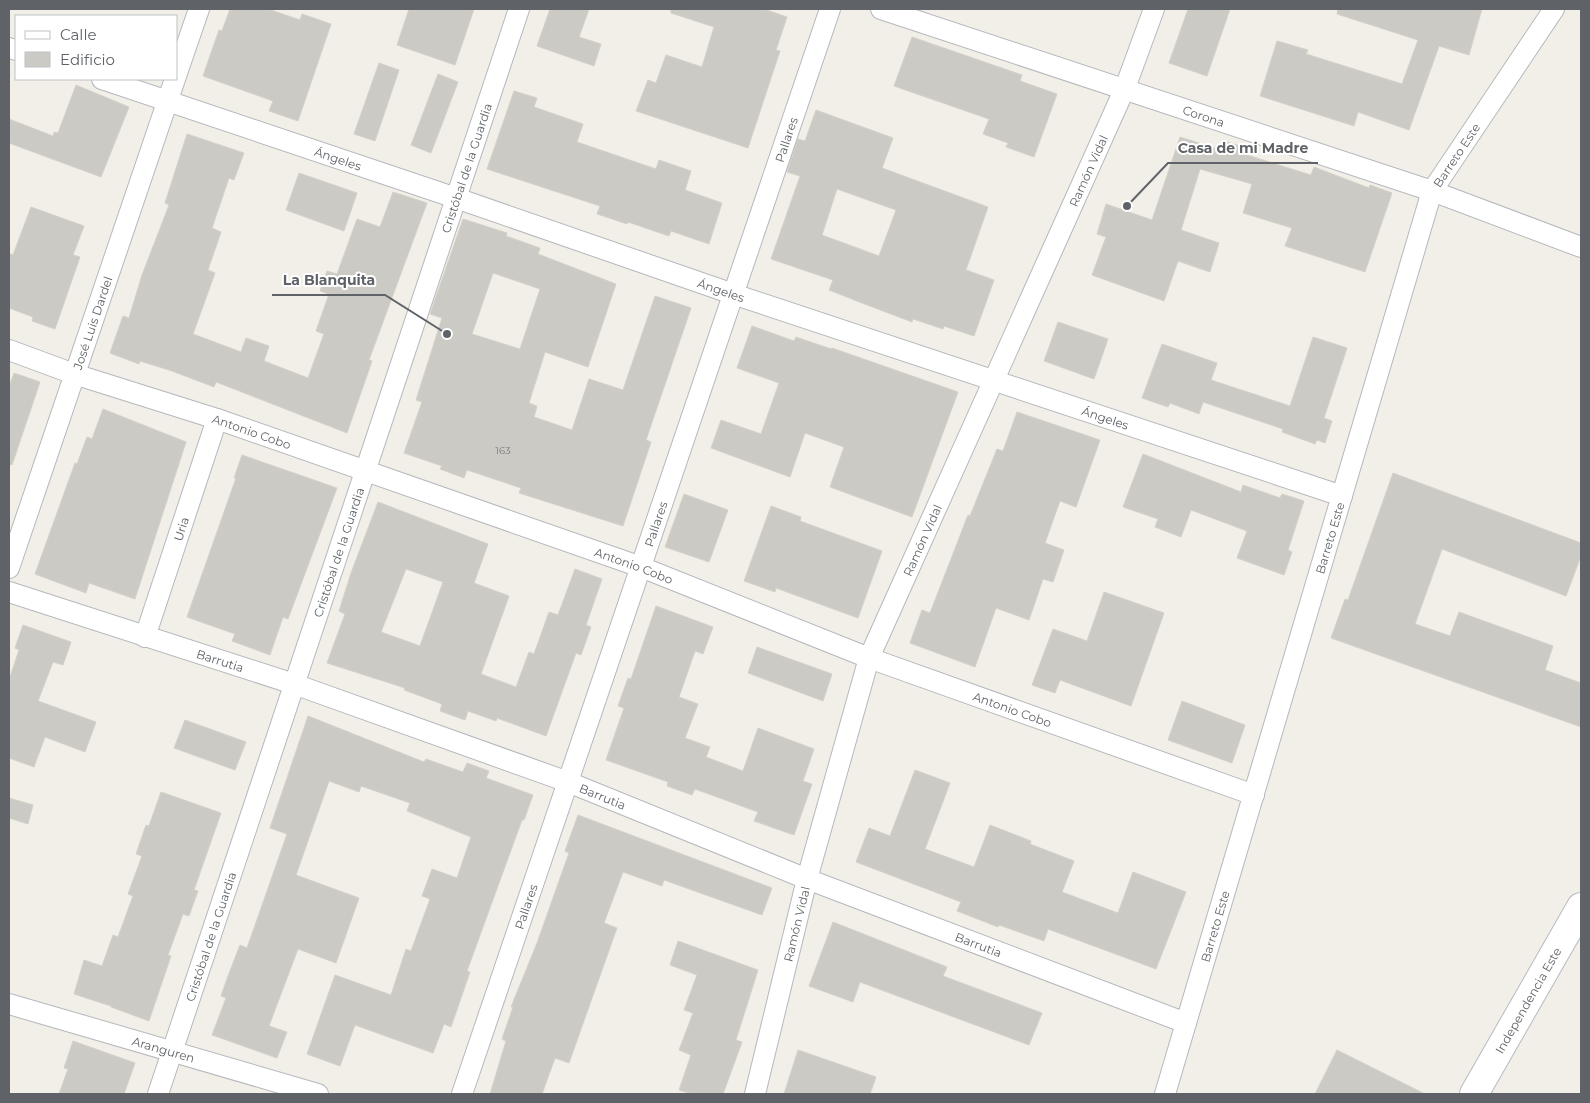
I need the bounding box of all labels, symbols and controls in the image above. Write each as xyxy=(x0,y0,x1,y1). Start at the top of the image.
legend xyxy=(15,15,178,80)
text: Calle xyxy=(60,25,97,44)
text: Edificio xyxy=(60,50,115,69)
street label: Cristóbal de la Guardia xyxy=(438,101,495,235)
street label: Corona xyxy=(1181,102,1227,130)
street label: Pallares xyxy=(771,115,800,164)
street label: Barreto Este xyxy=(1429,120,1483,190)
street label: Ramón Vidal xyxy=(1065,132,1111,209)
callout: Casa de mi Madre xyxy=(1168,134,1318,163)
text: Casa de mi Madre xyxy=(1178,139,1308,157)
street label: Ángeles xyxy=(313,143,364,173)
callout: La Blanquita xyxy=(272,266,385,295)
text: La Blanquita xyxy=(283,271,375,289)
street label: José Luis Dardel xyxy=(69,274,115,372)
street label: Ángeles xyxy=(696,275,747,305)
street label: Ángeles xyxy=(1080,403,1131,432)
street label: Antonio Cobo xyxy=(211,411,293,452)
house number: 163 xyxy=(495,444,511,457)
street label: Cristóbal de la Guardia xyxy=(310,485,367,619)
street label: Pallares xyxy=(641,499,670,549)
street label: Barreto Este xyxy=(1312,500,1347,575)
street label: Ramón Vidal xyxy=(899,502,945,578)
street label: Uria xyxy=(170,515,192,543)
street label: Antonio Cobo xyxy=(593,544,675,587)
street label: Barrutia xyxy=(195,646,246,675)
street label: Antonio Cobo xyxy=(971,688,1054,730)
street label: Barrutia xyxy=(577,780,628,812)
street label: Cristóbal de la Guardia xyxy=(182,870,239,1003)
street label: Pallares xyxy=(511,882,540,931)
street label: Ramón Vidal xyxy=(780,885,812,963)
street label: Barreto Este xyxy=(1197,889,1232,964)
street label: Barrutia xyxy=(953,928,1004,960)
street label: Independencia Este xyxy=(1491,944,1564,1056)
street label: Aranguren xyxy=(131,1033,197,1065)

